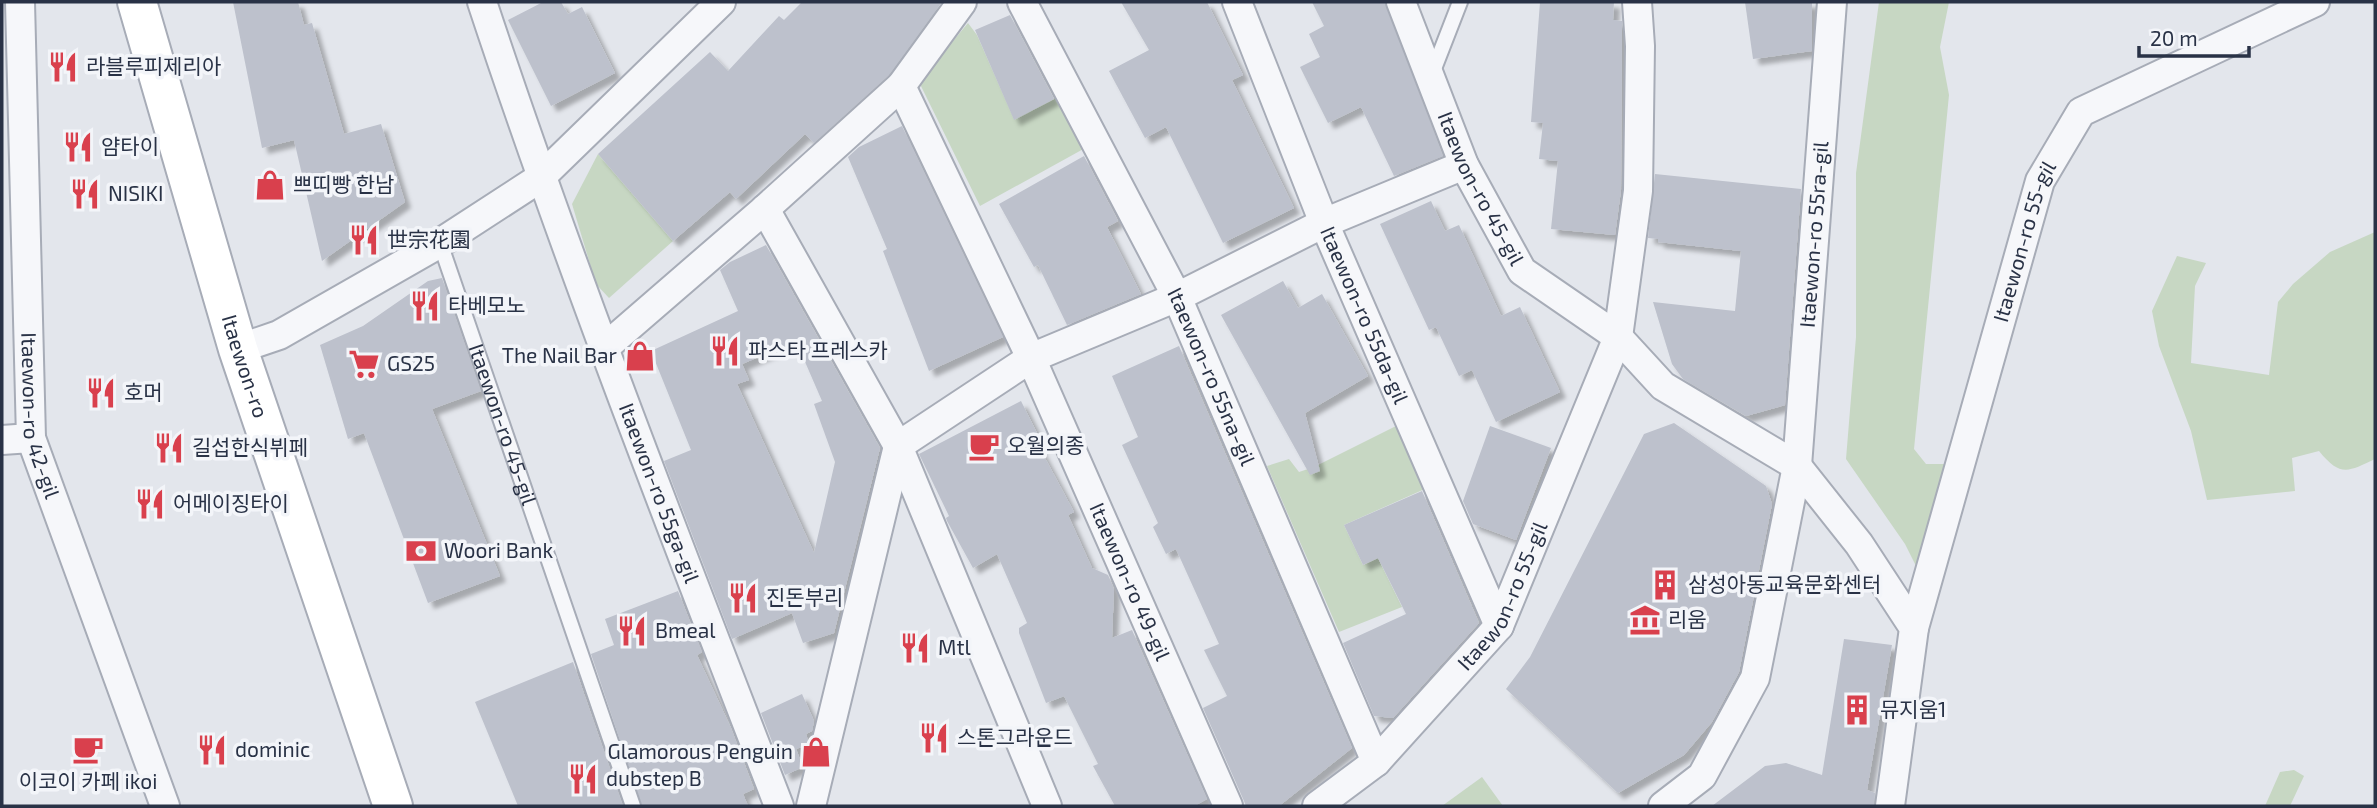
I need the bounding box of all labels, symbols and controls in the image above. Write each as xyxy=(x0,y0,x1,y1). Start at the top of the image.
scale bar xyxy=(2139,14,2249,58)
text: 20 m xyxy=(2150,25,2198,50)
restaurant icon: 라블루피제리아 xyxy=(46,50,80,84)
place label: 라블루피제리아 xyxy=(86,53,221,78)
street label: Itaewon-ro 45-gil xyxy=(1434,108,1531,270)
restaurant icon: 얌타이 xyxy=(61,130,95,164)
place label: 얌타이 xyxy=(101,133,159,158)
street label: Itaewon-ro 55ra-gil xyxy=(1793,139,1833,328)
street label: Itaewon-ro 55-gil xyxy=(1987,155,2061,324)
shop icon: 쁘띠빵 한남 xyxy=(253,168,287,202)
place label: 쁘띠빵 한남 xyxy=(293,171,394,196)
restaurant icon: NISIKI xyxy=(68,177,102,211)
place label: NISIKI xyxy=(108,180,164,205)
street label: Itaewon-ro 55da-gil xyxy=(1316,222,1415,408)
restaurant icon: 世宗花園 xyxy=(347,223,381,257)
place label: 世宗花園 xyxy=(387,226,471,251)
street label: Itaewon-ro 55na-gil xyxy=(1163,283,1262,470)
restaurant icon: 타베모노 xyxy=(408,289,442,323)
place label: 타베모노 xyxy=(448,292,525,317)
street label: Itaewon-ro xyxy=(218,311,274,421)
street label: Itaewon-ro 42-gil xyxy=(17,332,66,502)
restaurant icon: 파스타 프레스카 xyxy=(708,334,742,368)
place label: 파스타 프레스카 xyxy=(748,337,888,362)
shop icon: The Nail Bar xyxy=(623,339,657,373)
street label: Itaewon-ro 45-gil xyxy=(464,340,543,509)
place label: The Nail Bar xyxy=(502,342,618,367)
supermarket icon: GS25 xyxy=(347,347,381,381)
place label: GS25 xyxy=(387,350,435,375)
restaurant icon: 호머 xyxy=(84,376,118,410)
place label: 호머 xyxy=(124,379,163,404)
street label: Itaewon-ro 55ga-gil xyxy=(615,399,706,587)
cafe icon: 오월의종 xyxy=(967,429,1001,463)
restaurant icon: 길섭한식뷔페 xyxy=(152,431,186,465)
place label: 오월의종 xyxy=(1007,432,1084,457)
place label: 길섭한식뷔페 xyxy=(192,434,308,459)
restaurant icon: 어메이징타이 xyxy=(133,487,167,521)
place label: 어메이징타이 xyxy=(173,490,289,515)
street label: Itaewon-ro 49-gil xyxy=(1085,499,1177,665)
street label: Itaewon-ro 55-gil xyxy=(1451,517,1552,675)
bank icon: Woori Bank xyxy=(404,534,438,568)
place label: Woori Bank xyxy=(444,537,553,562)
building icon: 삼성아동교육문화센터 xyxy=(1648,568,1682,602)
place label: 삼성아동교육문화센터 xyxy=(1688,571,1881,596)
restaurant icon: 진돈부리 xyxy=(726,581,760,615)
place label: 진돈부리 xyxy=(766,584,843,609)
museum icon: 리움 xyxy=(1628,603,1662,637)
place label: 리움 xyxy=(1668,606,1707,631)
restaurant icon: Bmeal xyxy=(615,614,649,648)
place label: Bmeal xyxy=(655,617,716,642)
restaurant icon: Mtl xyxy=(898,631,932,665)
place label: Mtl xyxy=(938,634,971,659)
building icon: 뮤지움1 xyxy=(1840,693,1874,727)
place label: 뮤지움1 xyxy=(1880,696,1946,721)
restaurant icon: 스톤그라운드 xyxy=(917,721,951,755)
place label: 스톤그라운드 xyxy=(957,724,1073,749)
cafe icon: 이코이 카페 ikoi xyxy=(71,732,105,766)
restaurant icon: dominic xyxy=(195,733,229,767)
shop icon: Glamorous Penguin xyxy=(799,735,833,769)
place label: dominic xyxy=(235,736,310,761)
place label: Glamorous Penguin xyxy=(607,738,793,763)
restaurant icon: dubstep B xyxy=(566,762,600,796)
place label: dubstep B xyxy=(606,765,702,790)
place label: 이코이 카페 ikoi xyxy=(19,768,157,793)

